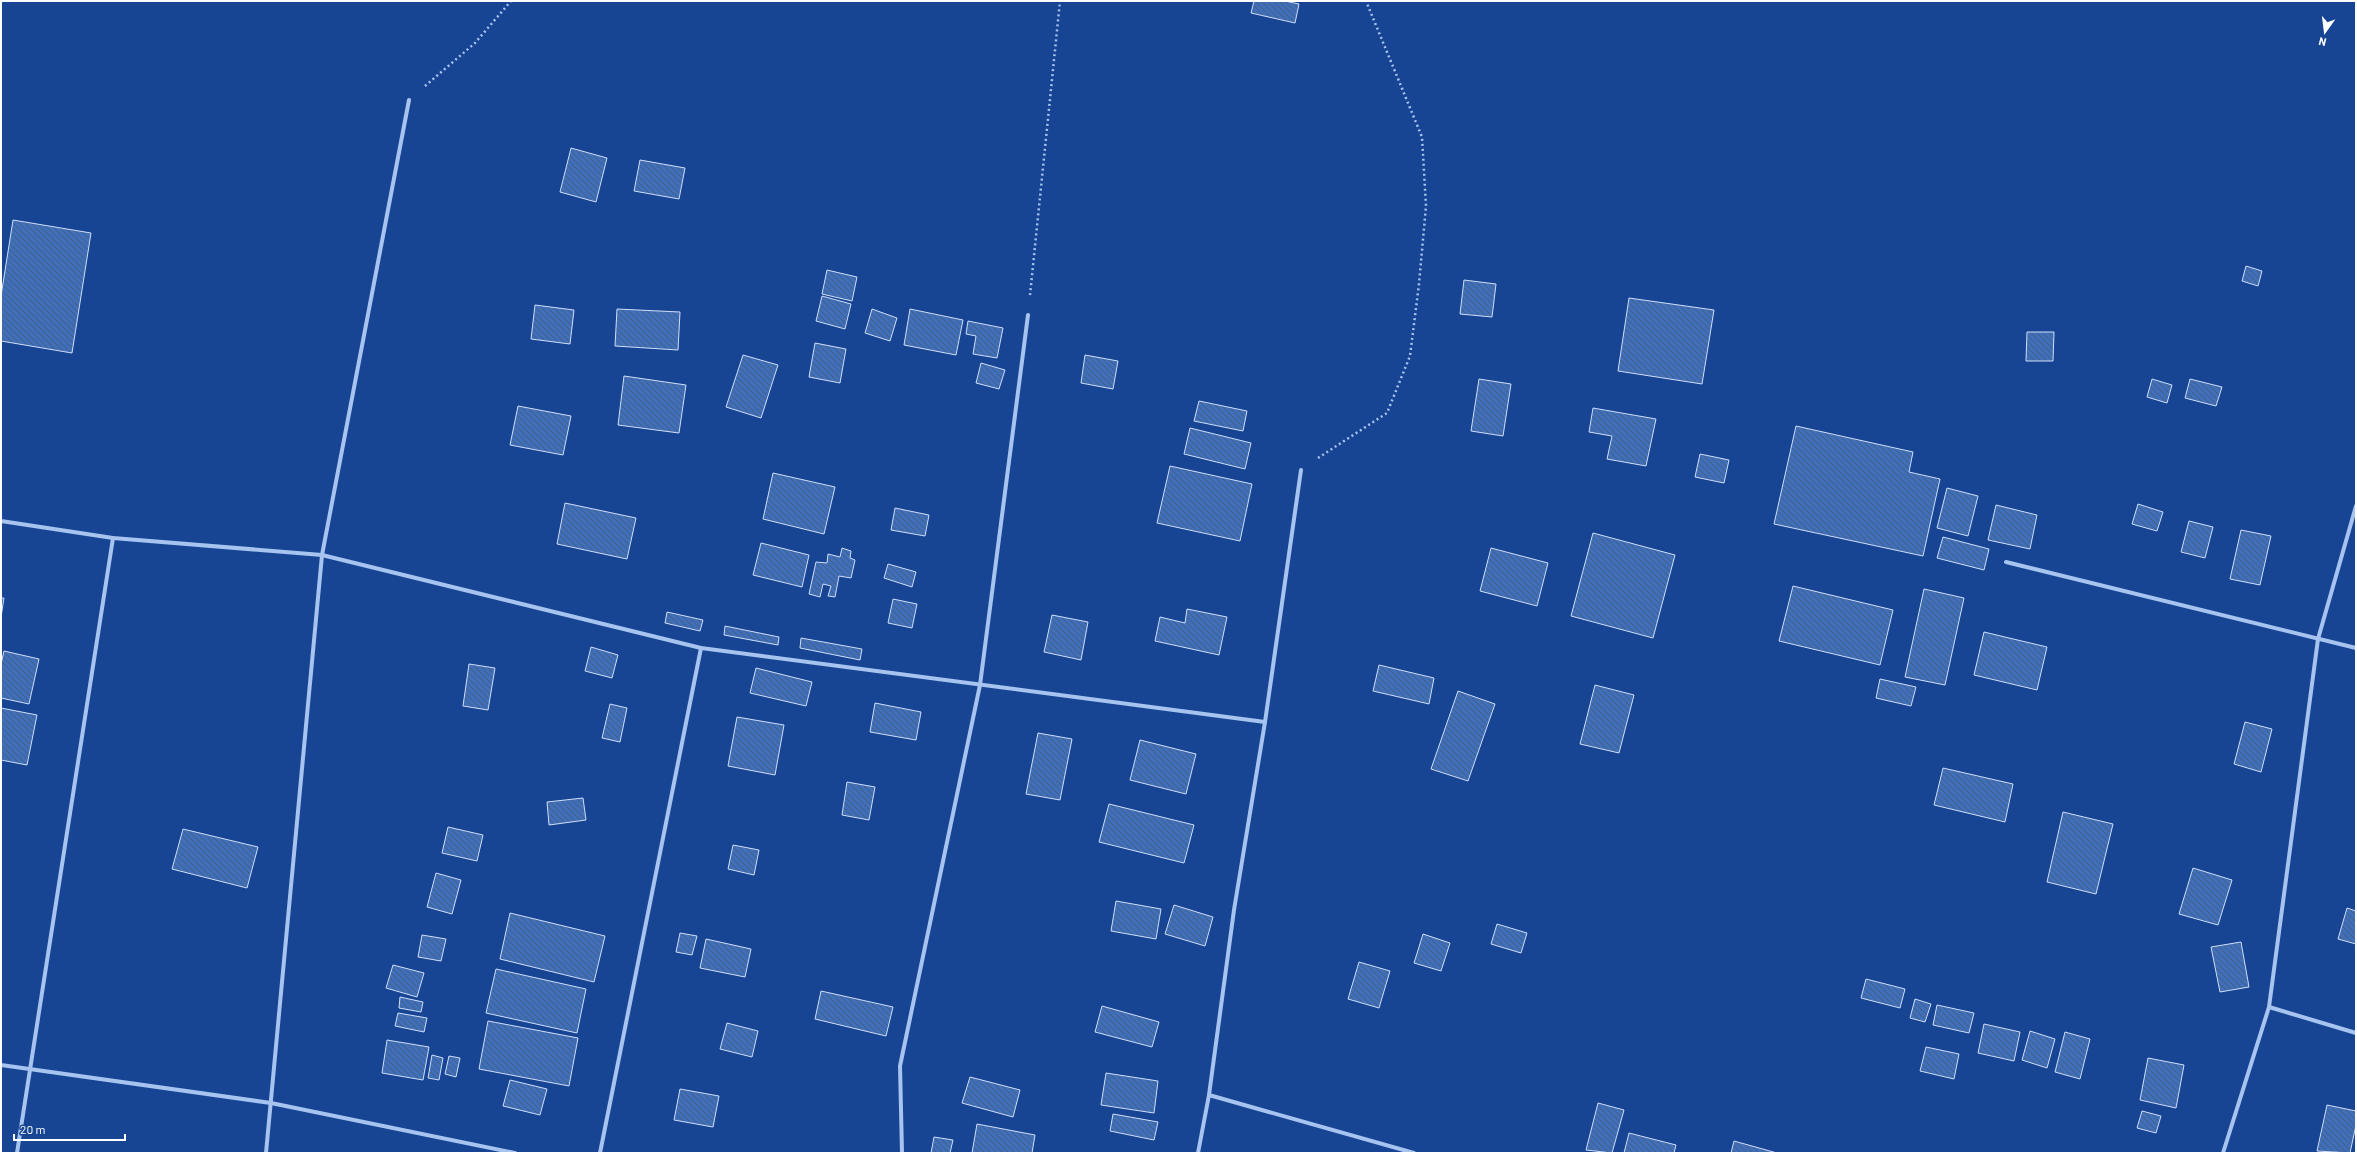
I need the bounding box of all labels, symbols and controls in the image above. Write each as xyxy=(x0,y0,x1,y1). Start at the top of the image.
north arrow xyxy=(2305,12,2345,52)
text: N xyxy=(2317,35,2328,49)
scale bar xyxy=(14,1116,125,1142)
text: 20 m xyxy=(20,1122,46,1136)

